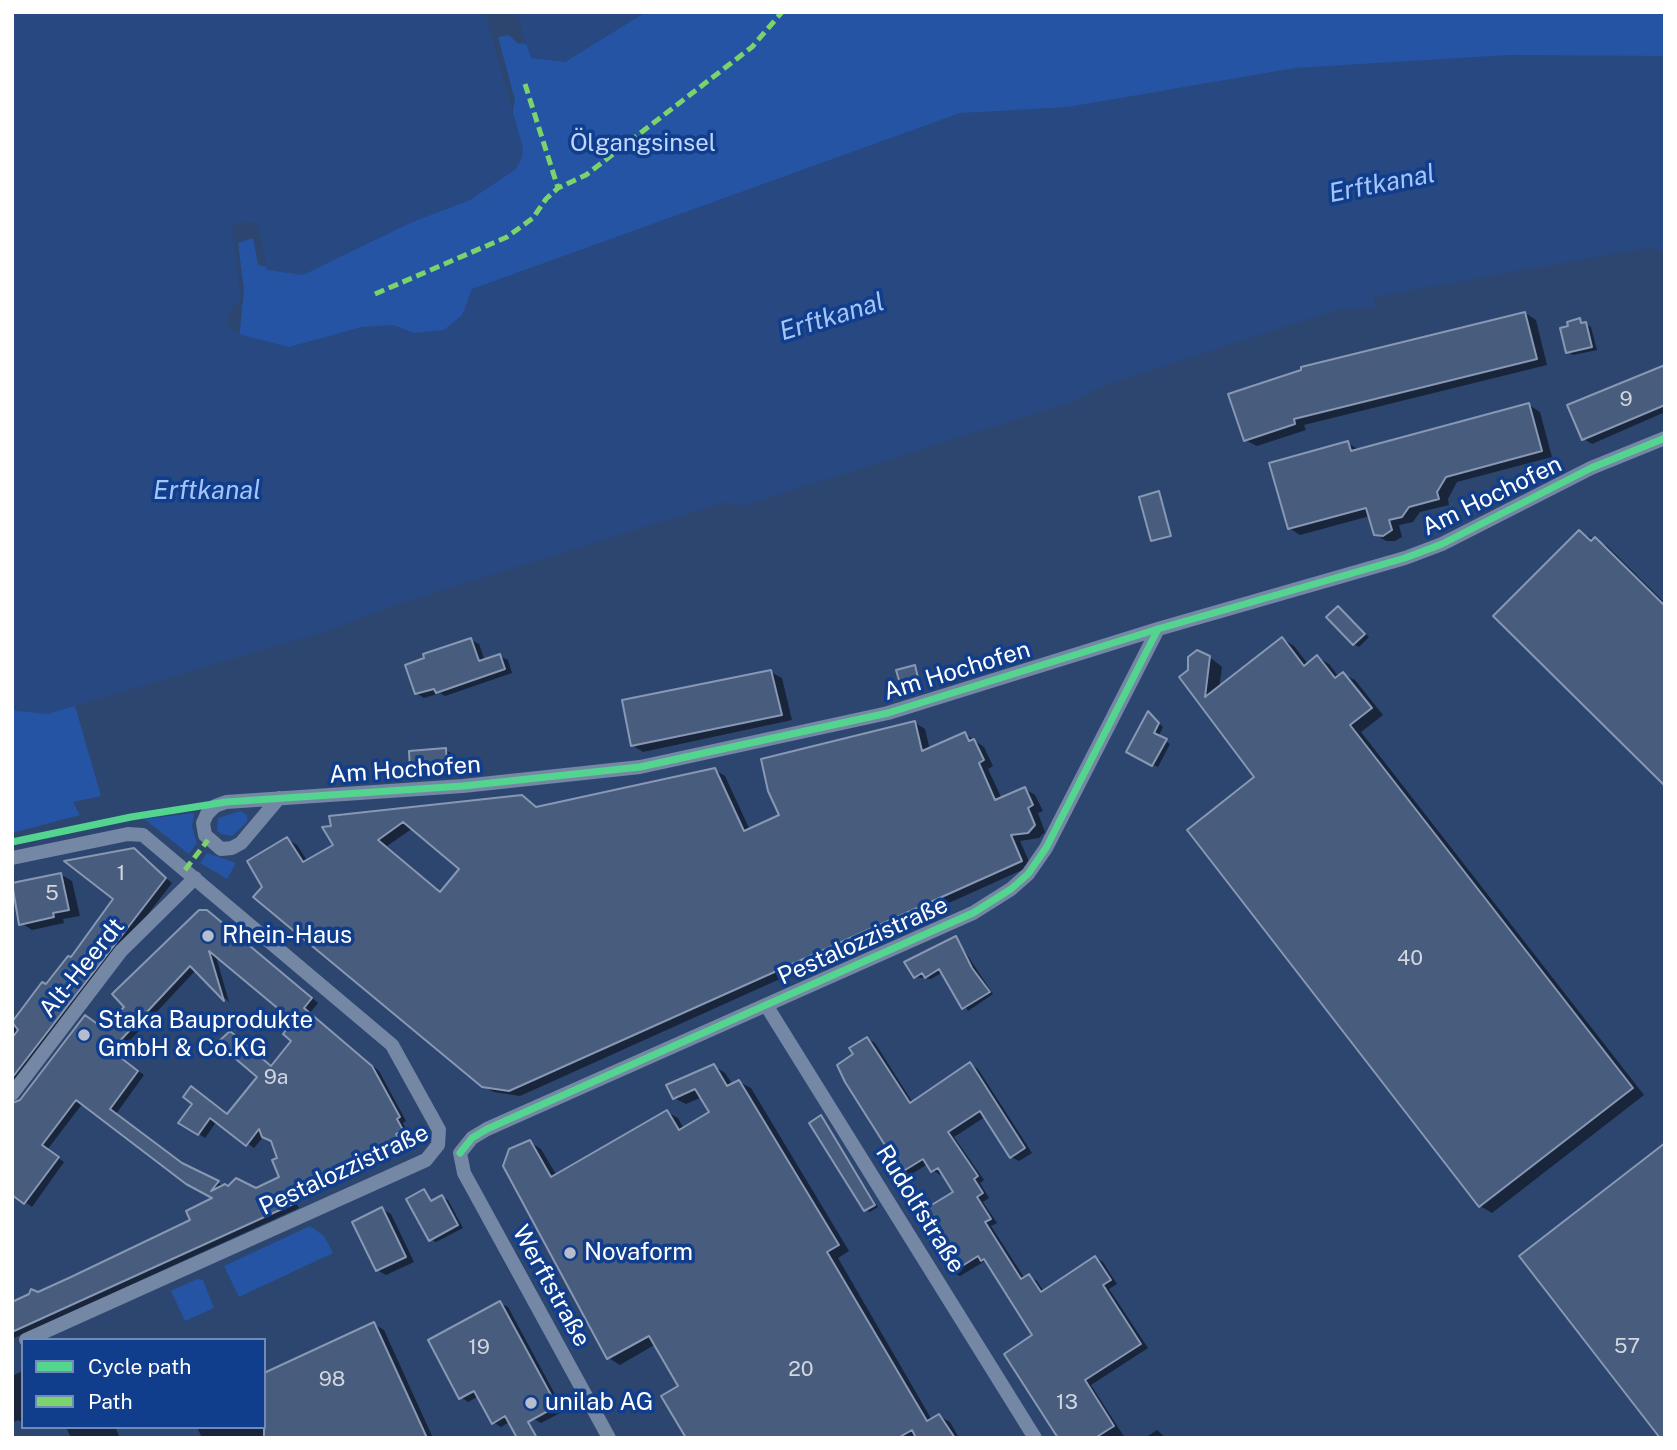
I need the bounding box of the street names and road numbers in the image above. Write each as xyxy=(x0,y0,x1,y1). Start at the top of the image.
street label: Am Hochofen xyxy=(1417,450,1567,542)
street label: Am Hochofen xyxy=(880,635,1034,707)
street label: Am Hochofen xyxy=(328,750,482,790)
street label: Pestalozzistraße xyxy=(773,891,953,991)
street label: Alt-Heerdt xyxy=(33,913,131,1023)
street label: Pestalozzistraße xyxy=(255,1118,433,1222)
street label: Rudolfstraße xyxy=(869,1140,971,1278)
street label: Werftstraße xyxy=(506,1220,596,1352)

